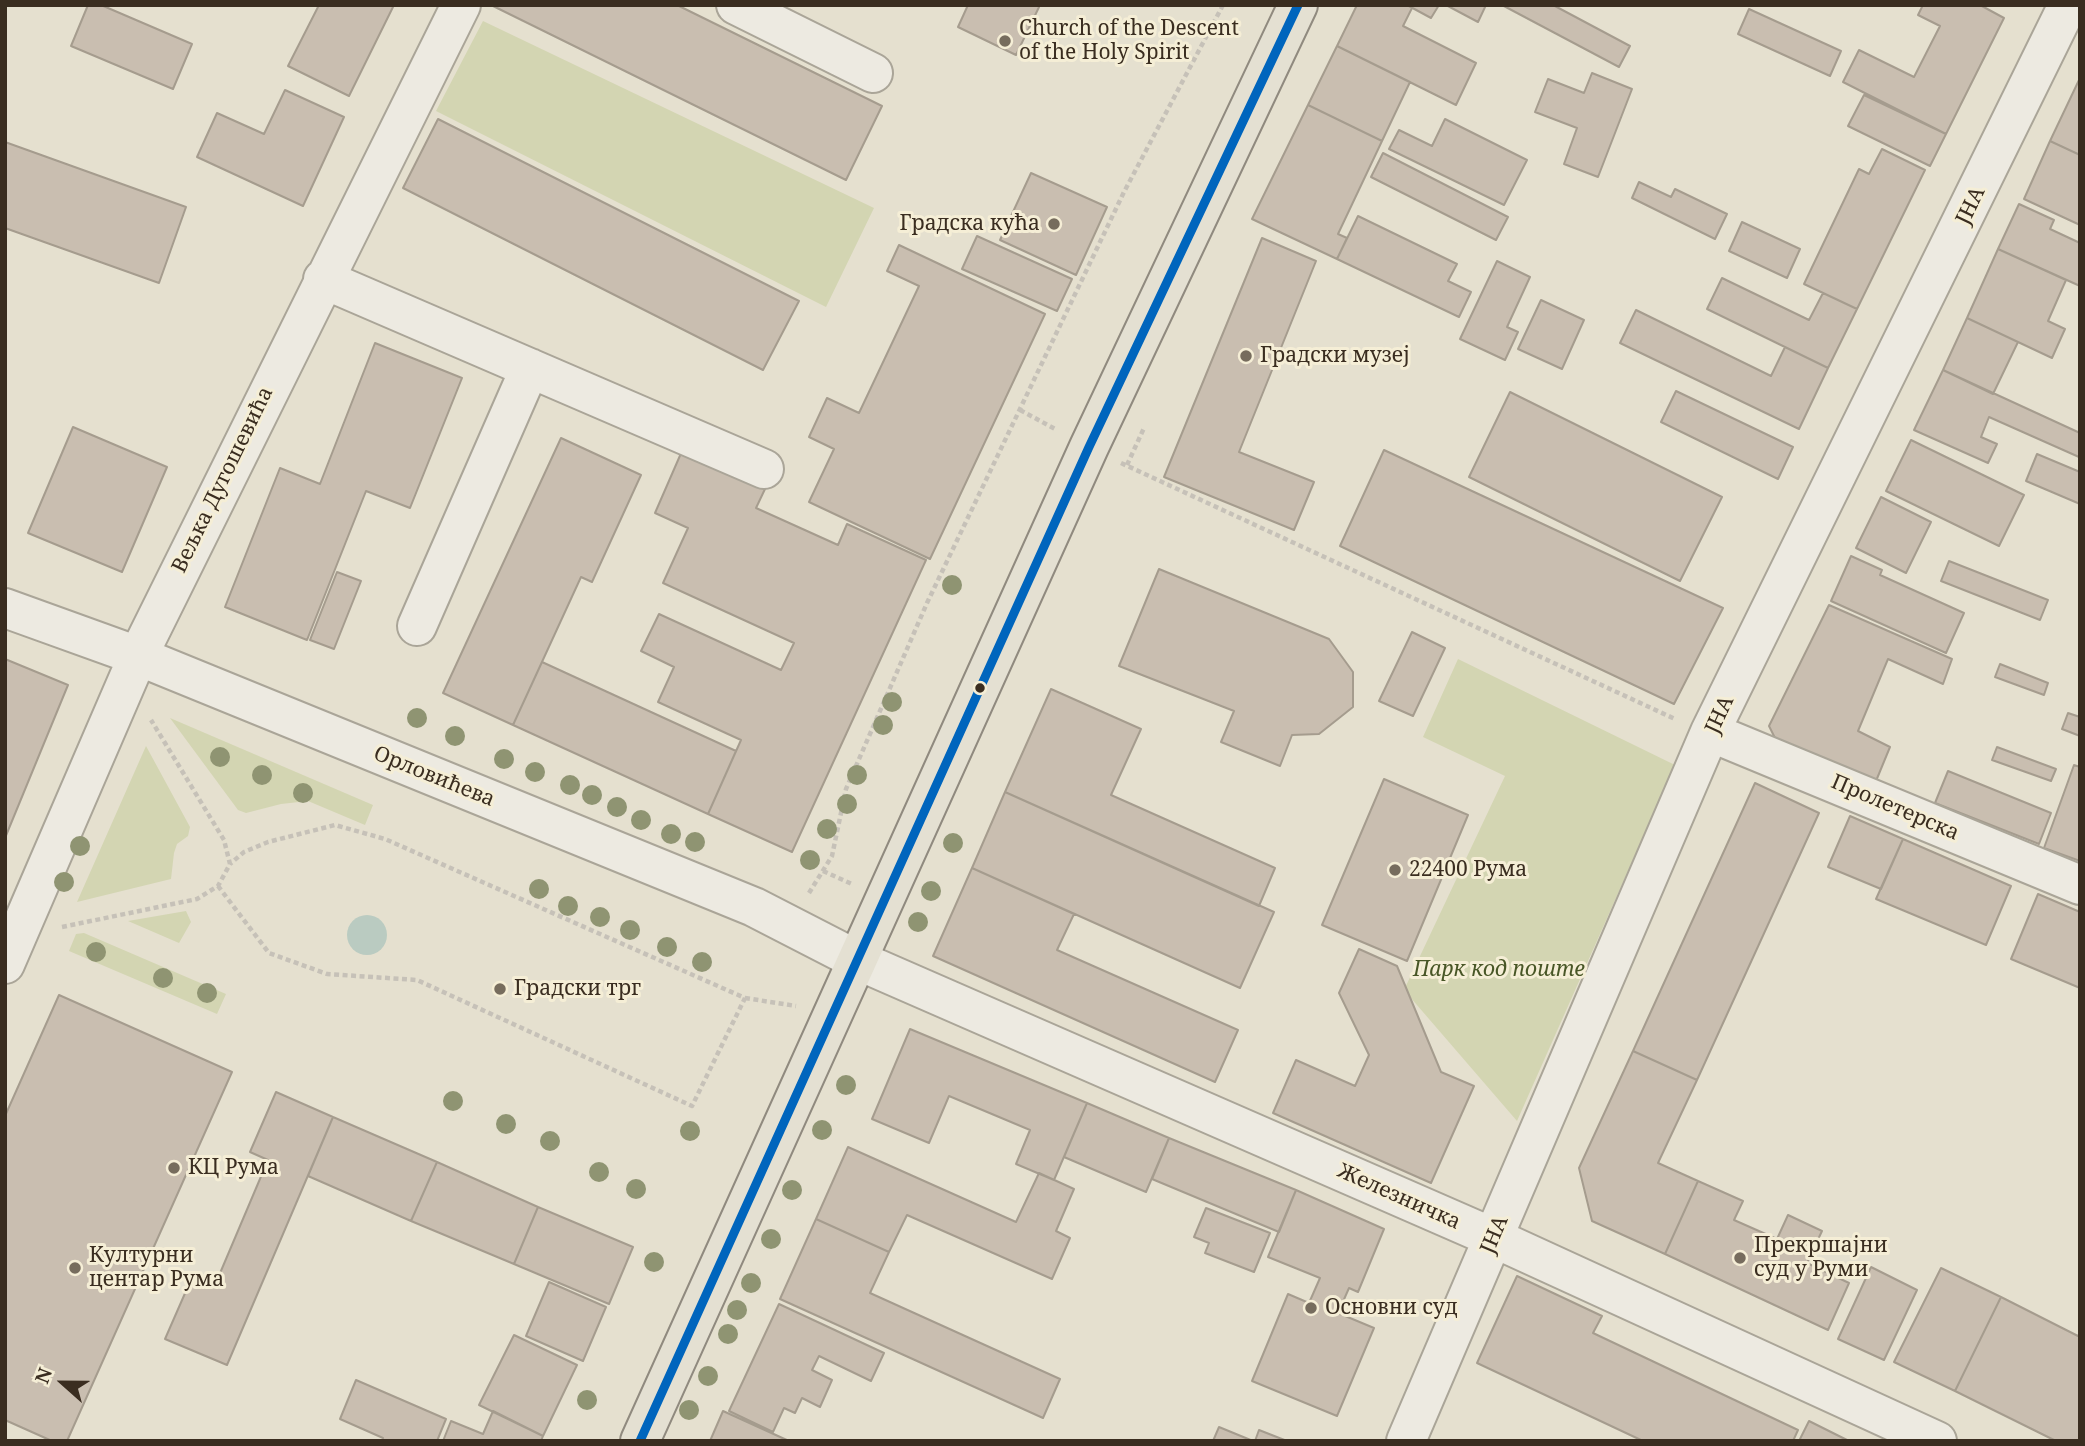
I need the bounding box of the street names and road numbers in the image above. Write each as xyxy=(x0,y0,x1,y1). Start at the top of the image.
street label: ЈНА xyxy=(1951,183,1991,229)
street label: Вељка Дугошевића xyxy=(167,383,279,577)
street label: ЈНА xyxy=(1700,692,1740,738)
street label: Орловићева xyxy=(370,741,498,813)
street label: Пролетерска xyxy=(1827,770,1963,846)
street label: Железничка xyxy=(1334,1159,1464,1235)
street label: ЈНА xyxy=(1476,1212,1514,1258)

